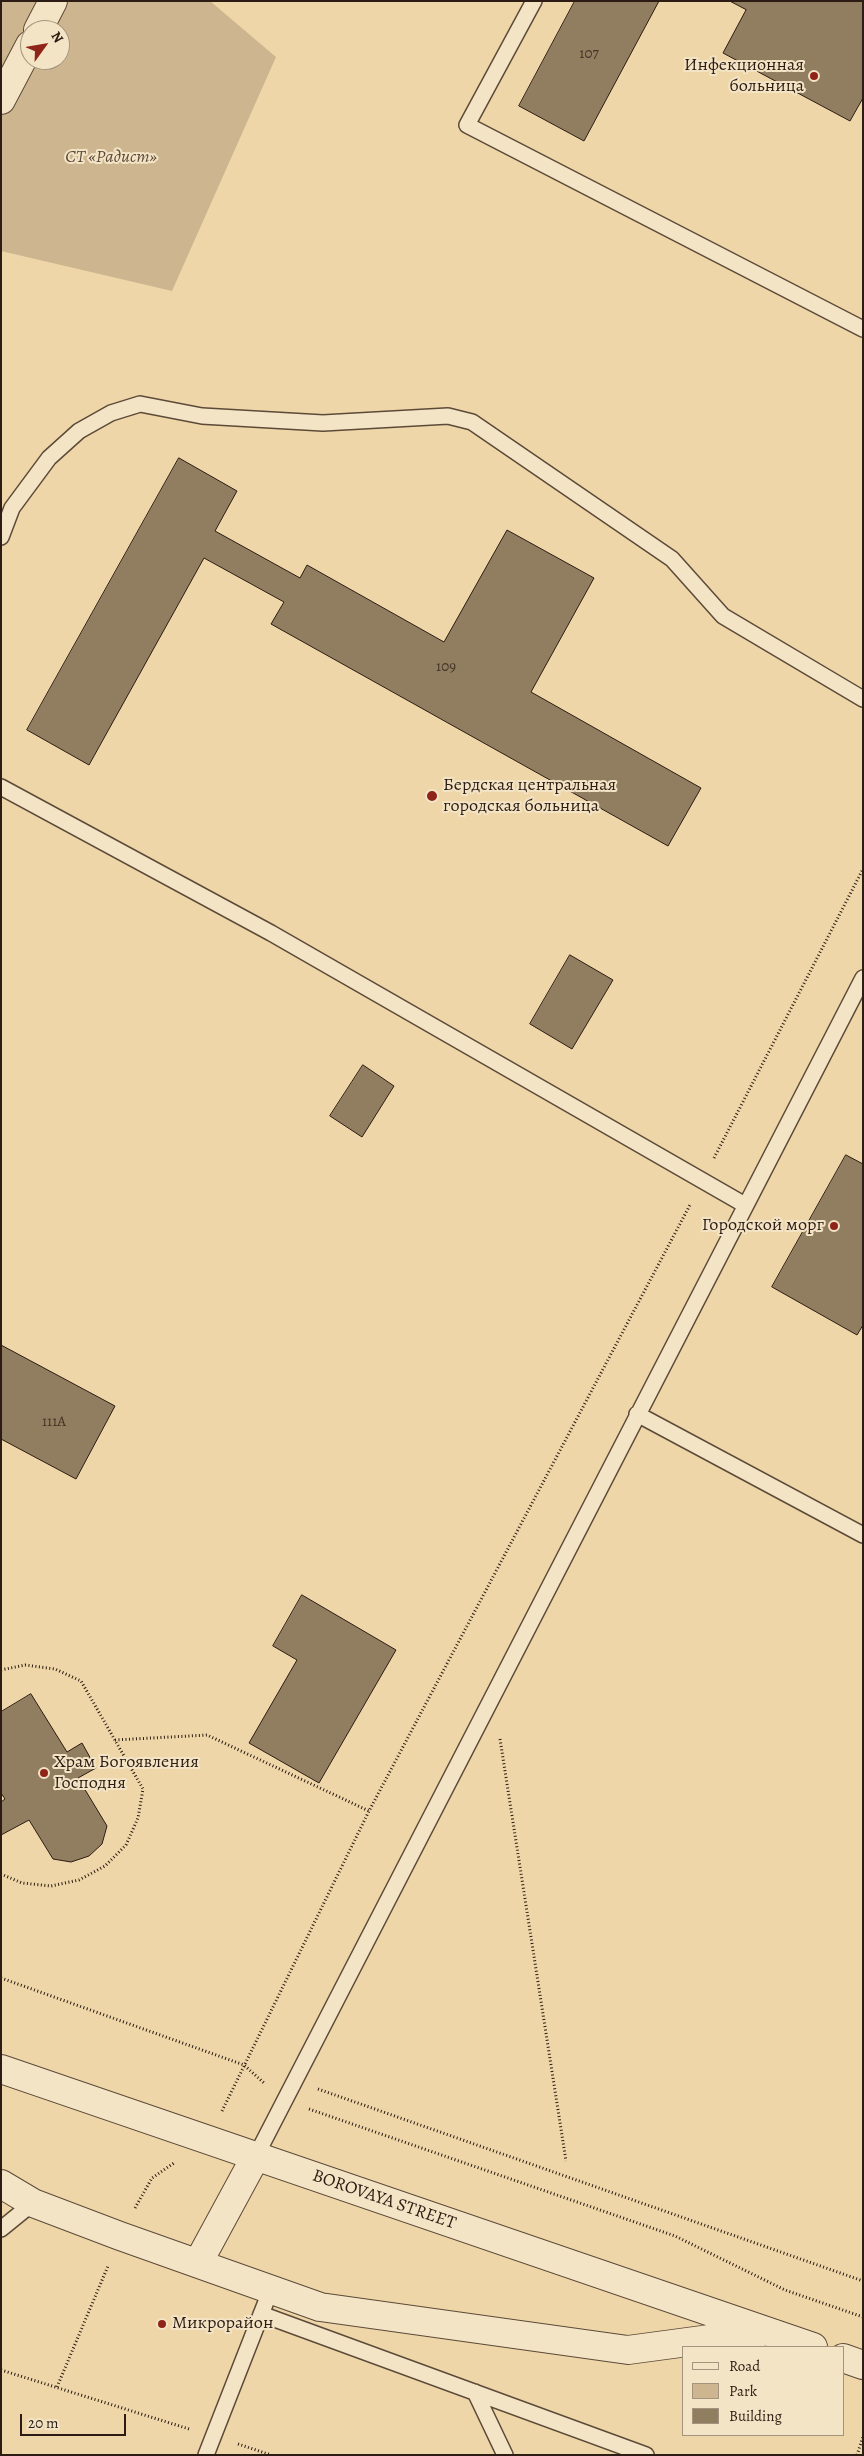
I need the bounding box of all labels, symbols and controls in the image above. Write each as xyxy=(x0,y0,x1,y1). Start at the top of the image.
north arrow xyxy=(20,20,70,70)
text: N xyxy=(47,28,68,47)
house number: 107 xyxy=(579,45,599,63)
place label: Инфекционная больница xyxy=(684,55,804,98)
marker: Инфекционная больница xyxy=(808,70,820,82)
park label: СТ «Радист» xyxy=(65,147,157,169)
house number: 109 xyxy=(436,658,456,676)
place label: Бердская центральная городская больница xyxy=(443,775,616,818)
marker: Бердская центральная городская больница xyxy=(425,789,439,803)
place label: Городской морг xyxy=(702,1215,824,1237)
marker: Городской морг xyxy=(828,1220,840,1232)
house number: 111А xyxy=(42,1413,66,1431)
place label: Храм Богоявления Господня xyxy=(54,1752,199,1795)
marker: Храм Богоявления Господня xyxy=(38,1767,50,1779)
street label: BOROVAYA STREET xyxy=(309,2165,459,2235)
place label: Микрорайон xyxy=(172,2313,273,2335)
marker: Микрорайон xyxy=(156,2318,168,2330)
legend xyxy=(682,2346,844,2436)
text: Road xyxy=(729,2356,760,2376)
text: Park xyxy=(729,2381,757,2401)
scale bar xyxy=(22,2404,129,2436)
text: Building xyxy=(729,2406,782,2426)
text: 20 m xyxy=(28,2413,59,2433)

